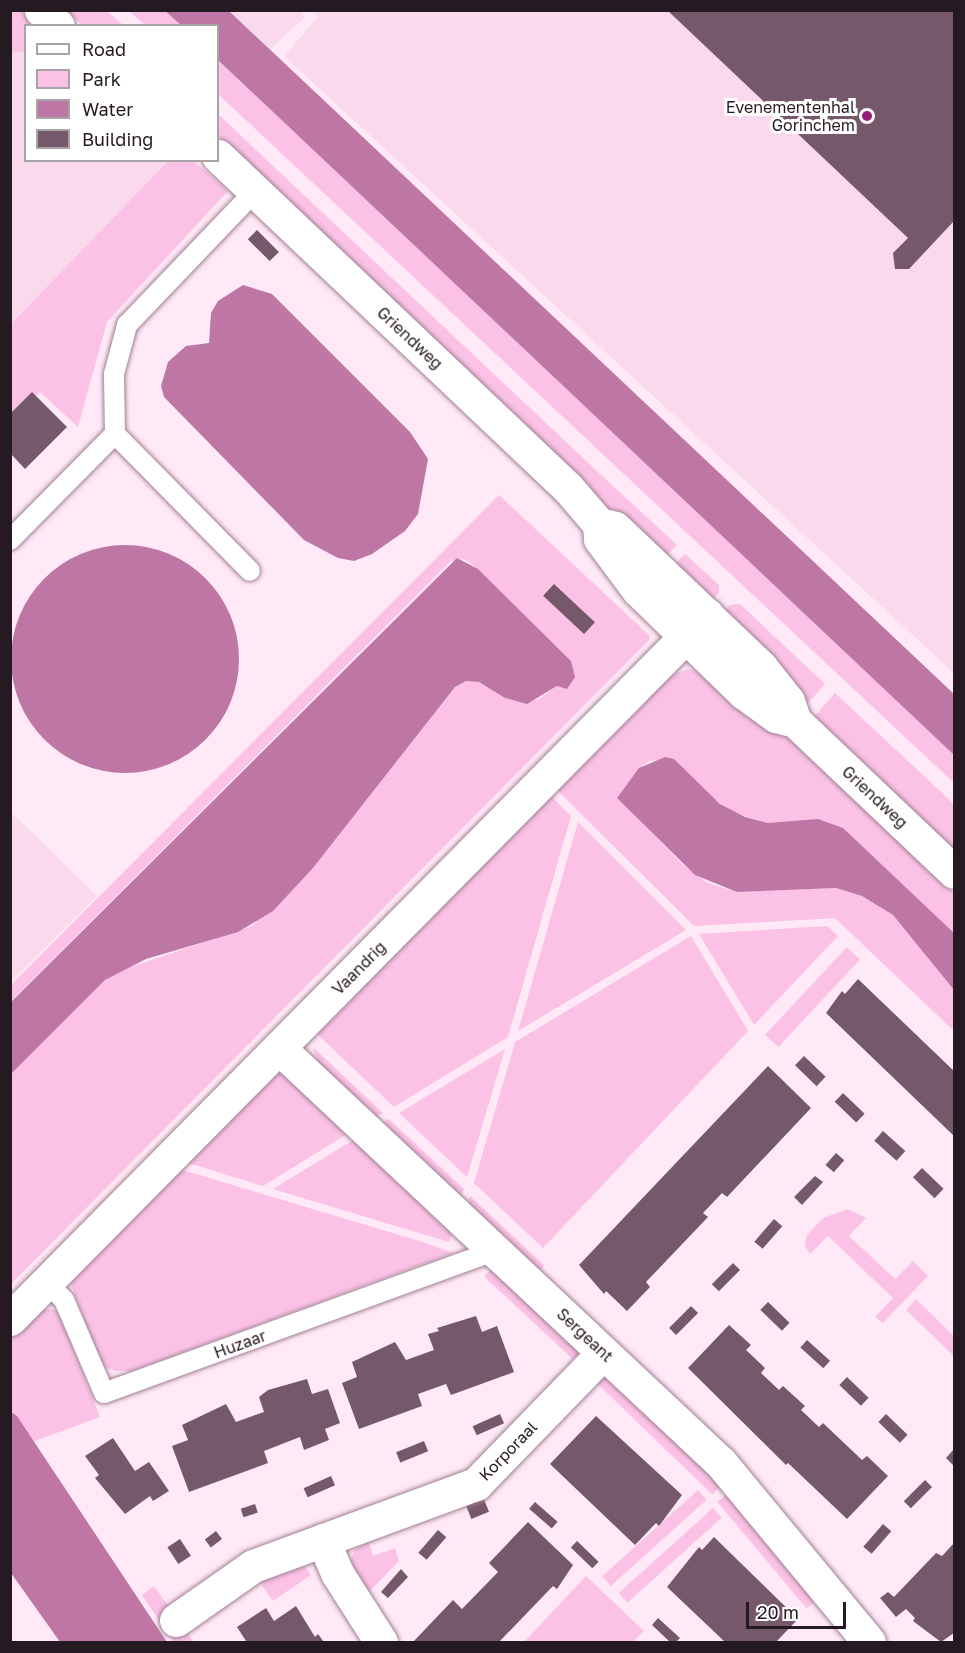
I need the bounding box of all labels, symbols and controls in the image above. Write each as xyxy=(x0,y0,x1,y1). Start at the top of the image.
legend xyxy=(24,24,219,162)
text: Road xyxy=(82,38,126,60)
text: Park xyxy=(82,68,121,90)
place label: Evenementenhal Gorinchem xyxy=(726,97,855,135)
text: Water xyxy=(82,98,133,120)
marker: Evenementenhal Gorinchem xyxy=(860,109,874,123)
text: Building xyxy=(82,128,153,150)
street label: Griendweg xyxy=(373,303,447,373)
street label: Griendweg xyxy=(838,762,912,832)
street label: Vaandrig xyxy=(328,937,390,999)
street label: Sergeant xyxy=(553,1304,617,1366)
street label: Huzaar xyxy=(211,1326,269,1362)
street label: Korporaal xyxy=(475,1417,541,1485)
scale bar xyxy=(749,1590,850,1628)
text: 20 m xyxy=(757,1601,799,1623)

